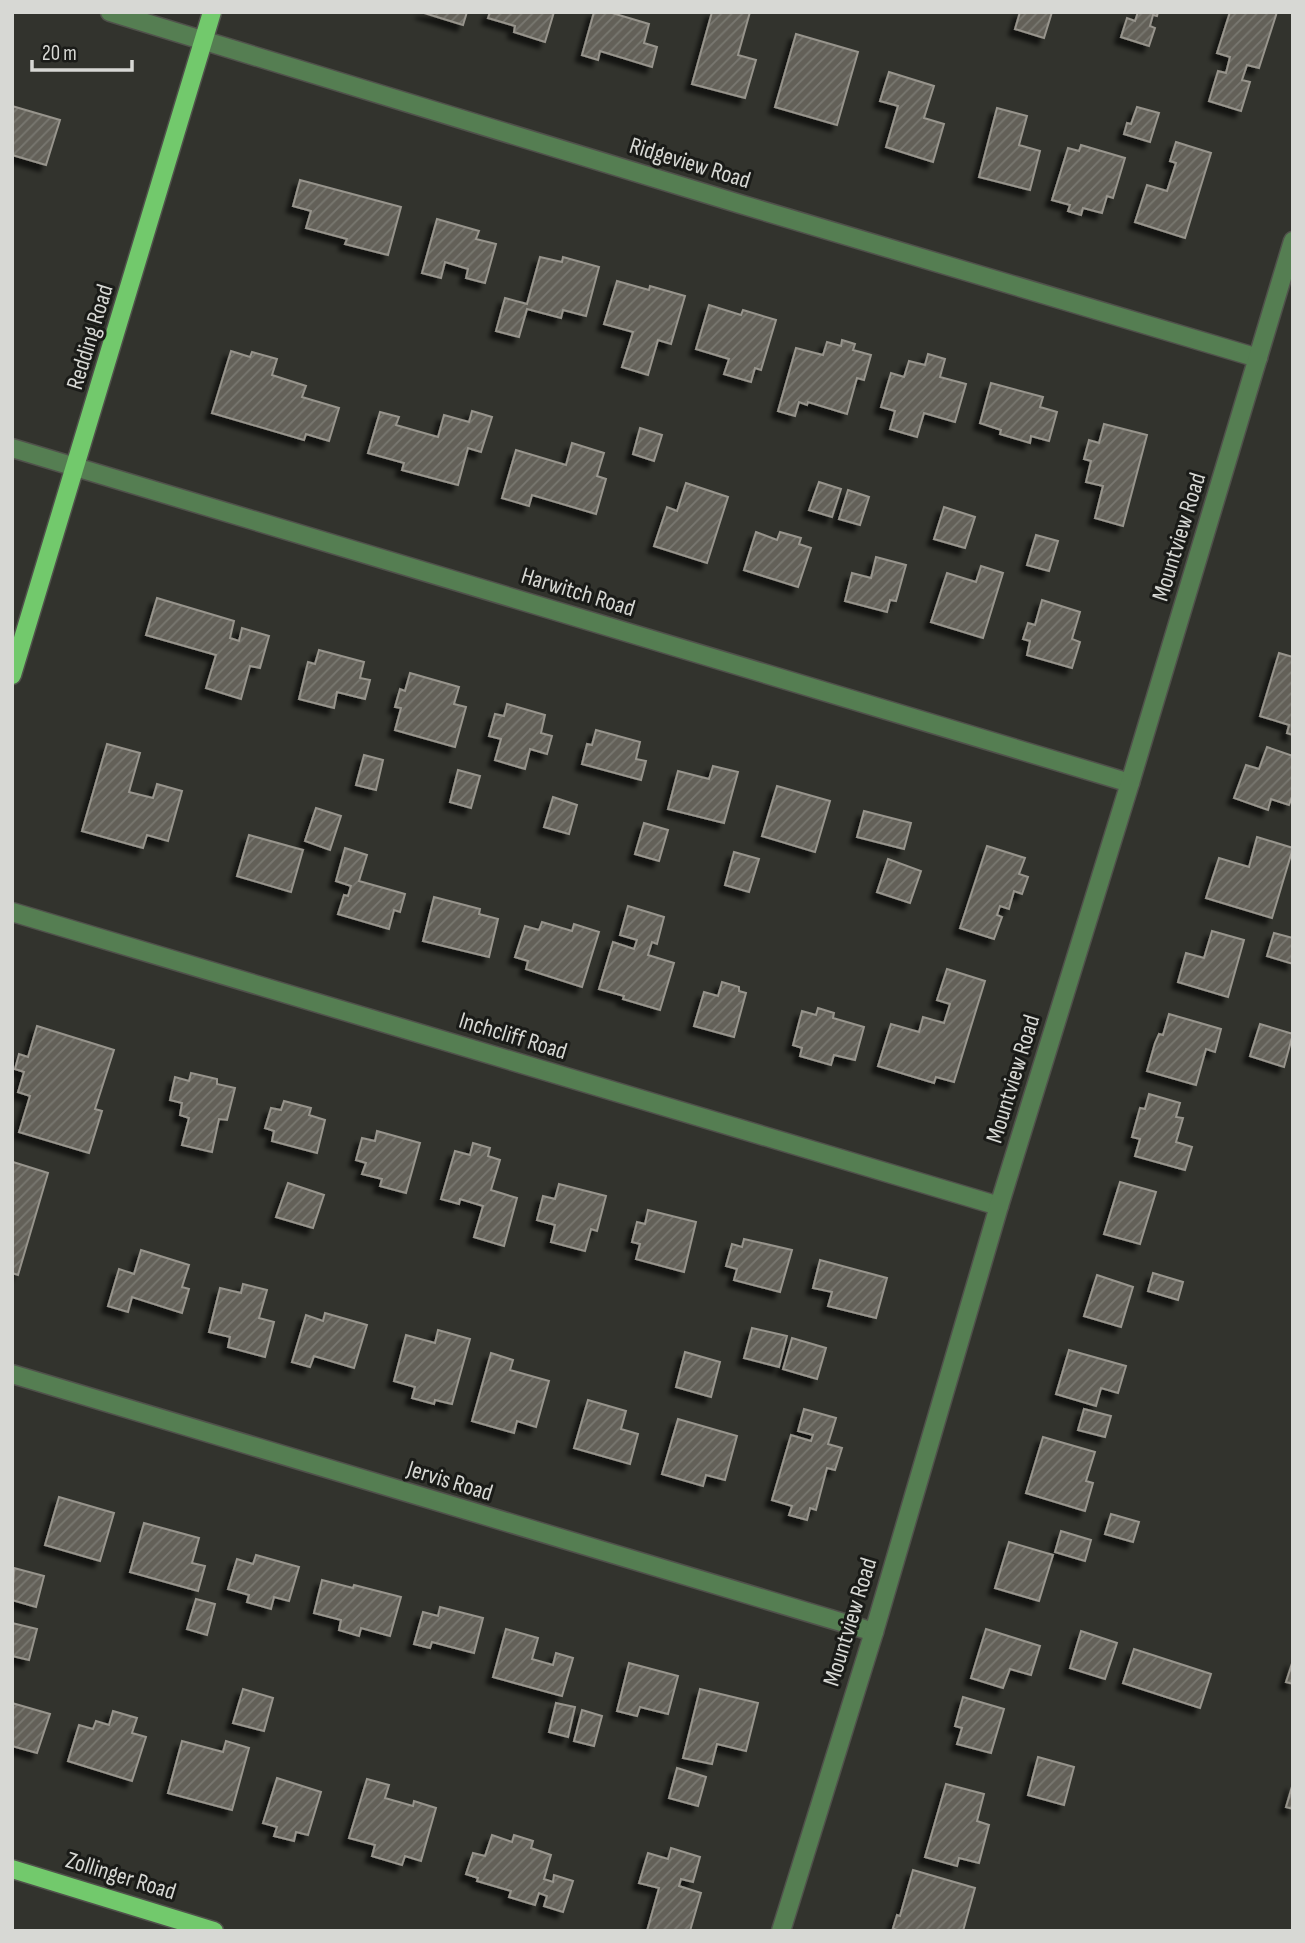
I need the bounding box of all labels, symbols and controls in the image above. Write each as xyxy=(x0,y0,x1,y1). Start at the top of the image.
scale bar xyxy=(32,28,131,72)
text: 20 m xyxy=(42,41,77,66)
street label: Ridgeview Road xyxy=(626,131,754,195)
street label: Redding Road xyxy=(60,281,120,393)
street label: Mountview Road xyxy=(1146,469,1212,605)
street label: Harwitch Road xyxy=(518,561,638,623)
street label: Inchcliff Road xyxy=(455,1006,571,1066)
street label: Mountview Road xyxy=(980,1011,1046,1147)
street label: Jervis Road xyxy=(403,1454,496,1508)
street label: Mountview Road xyxy=(817,1554,883,1690)
street label: Zollinger Road xyxy=(63,1846,179,1906)

